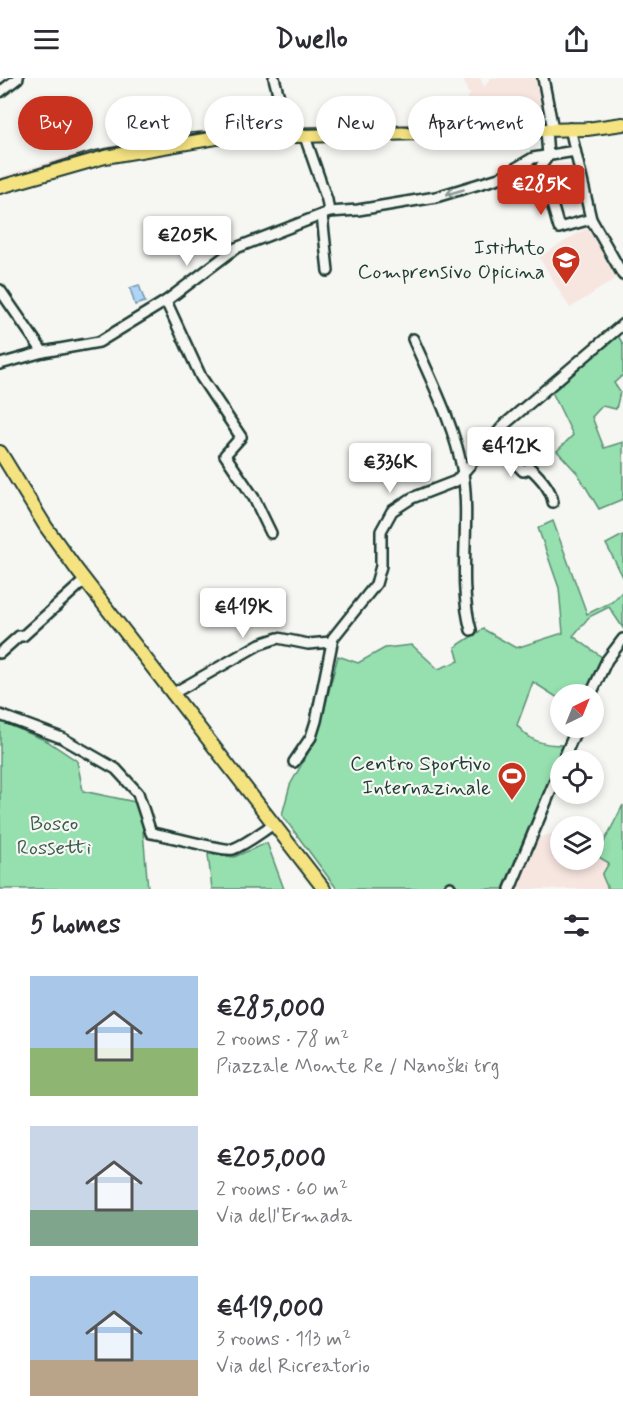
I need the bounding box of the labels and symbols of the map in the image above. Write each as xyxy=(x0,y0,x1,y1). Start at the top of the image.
pin: €285K xyxy=(499,165,583,216)
one-way arrow xyxy=(446,187,465,198)
pin: €205K xyxy=(145,216,229,267)
place label: Istituto Comprensivo Opicina xyxy=(358,234,545,286)
school or university icon: Istituto Comprensivo Opicina xyxy=(550,244,582,286)
pin: €412K xyxy=(469,427,553,478)
pin: €336K xyxy=(348,443,432,494)
pin: €419K xyxy=(201,588,285,639)
north arrow xyxy=(550,684,604,738)
place label: Centro Sportivo Internazinale xyxy=(350,750,491,802)
sports icon: Centro Sportivo Internazinale xyxy=(496,760,528,802)
park label: Bosco Rossetti xyxy=(17,810,92,862)

